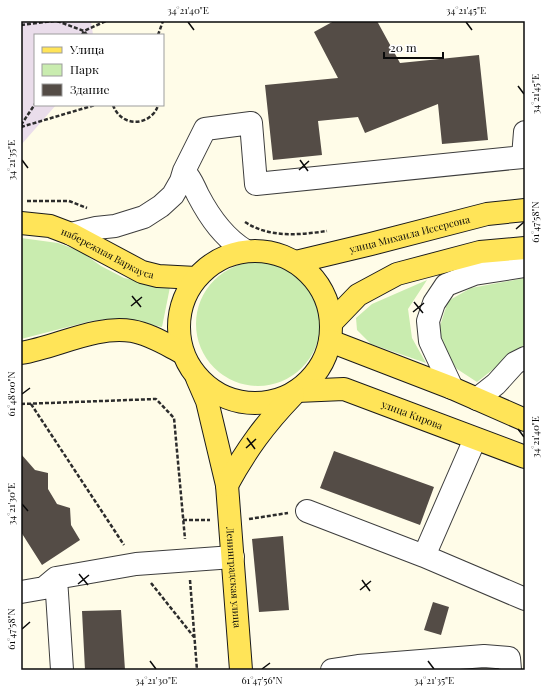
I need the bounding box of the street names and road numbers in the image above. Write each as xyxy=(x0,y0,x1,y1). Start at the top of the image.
street label: улица Михаила Иссерсона xyxy=(347,212,471,256)
street label: набережная Варкауса xyxy=(59,224,155,282)
street label: улица Кирова xyxy=(379,396,445,433)
street label: Ленинградская улица xyxy=(223,525,245,628)

